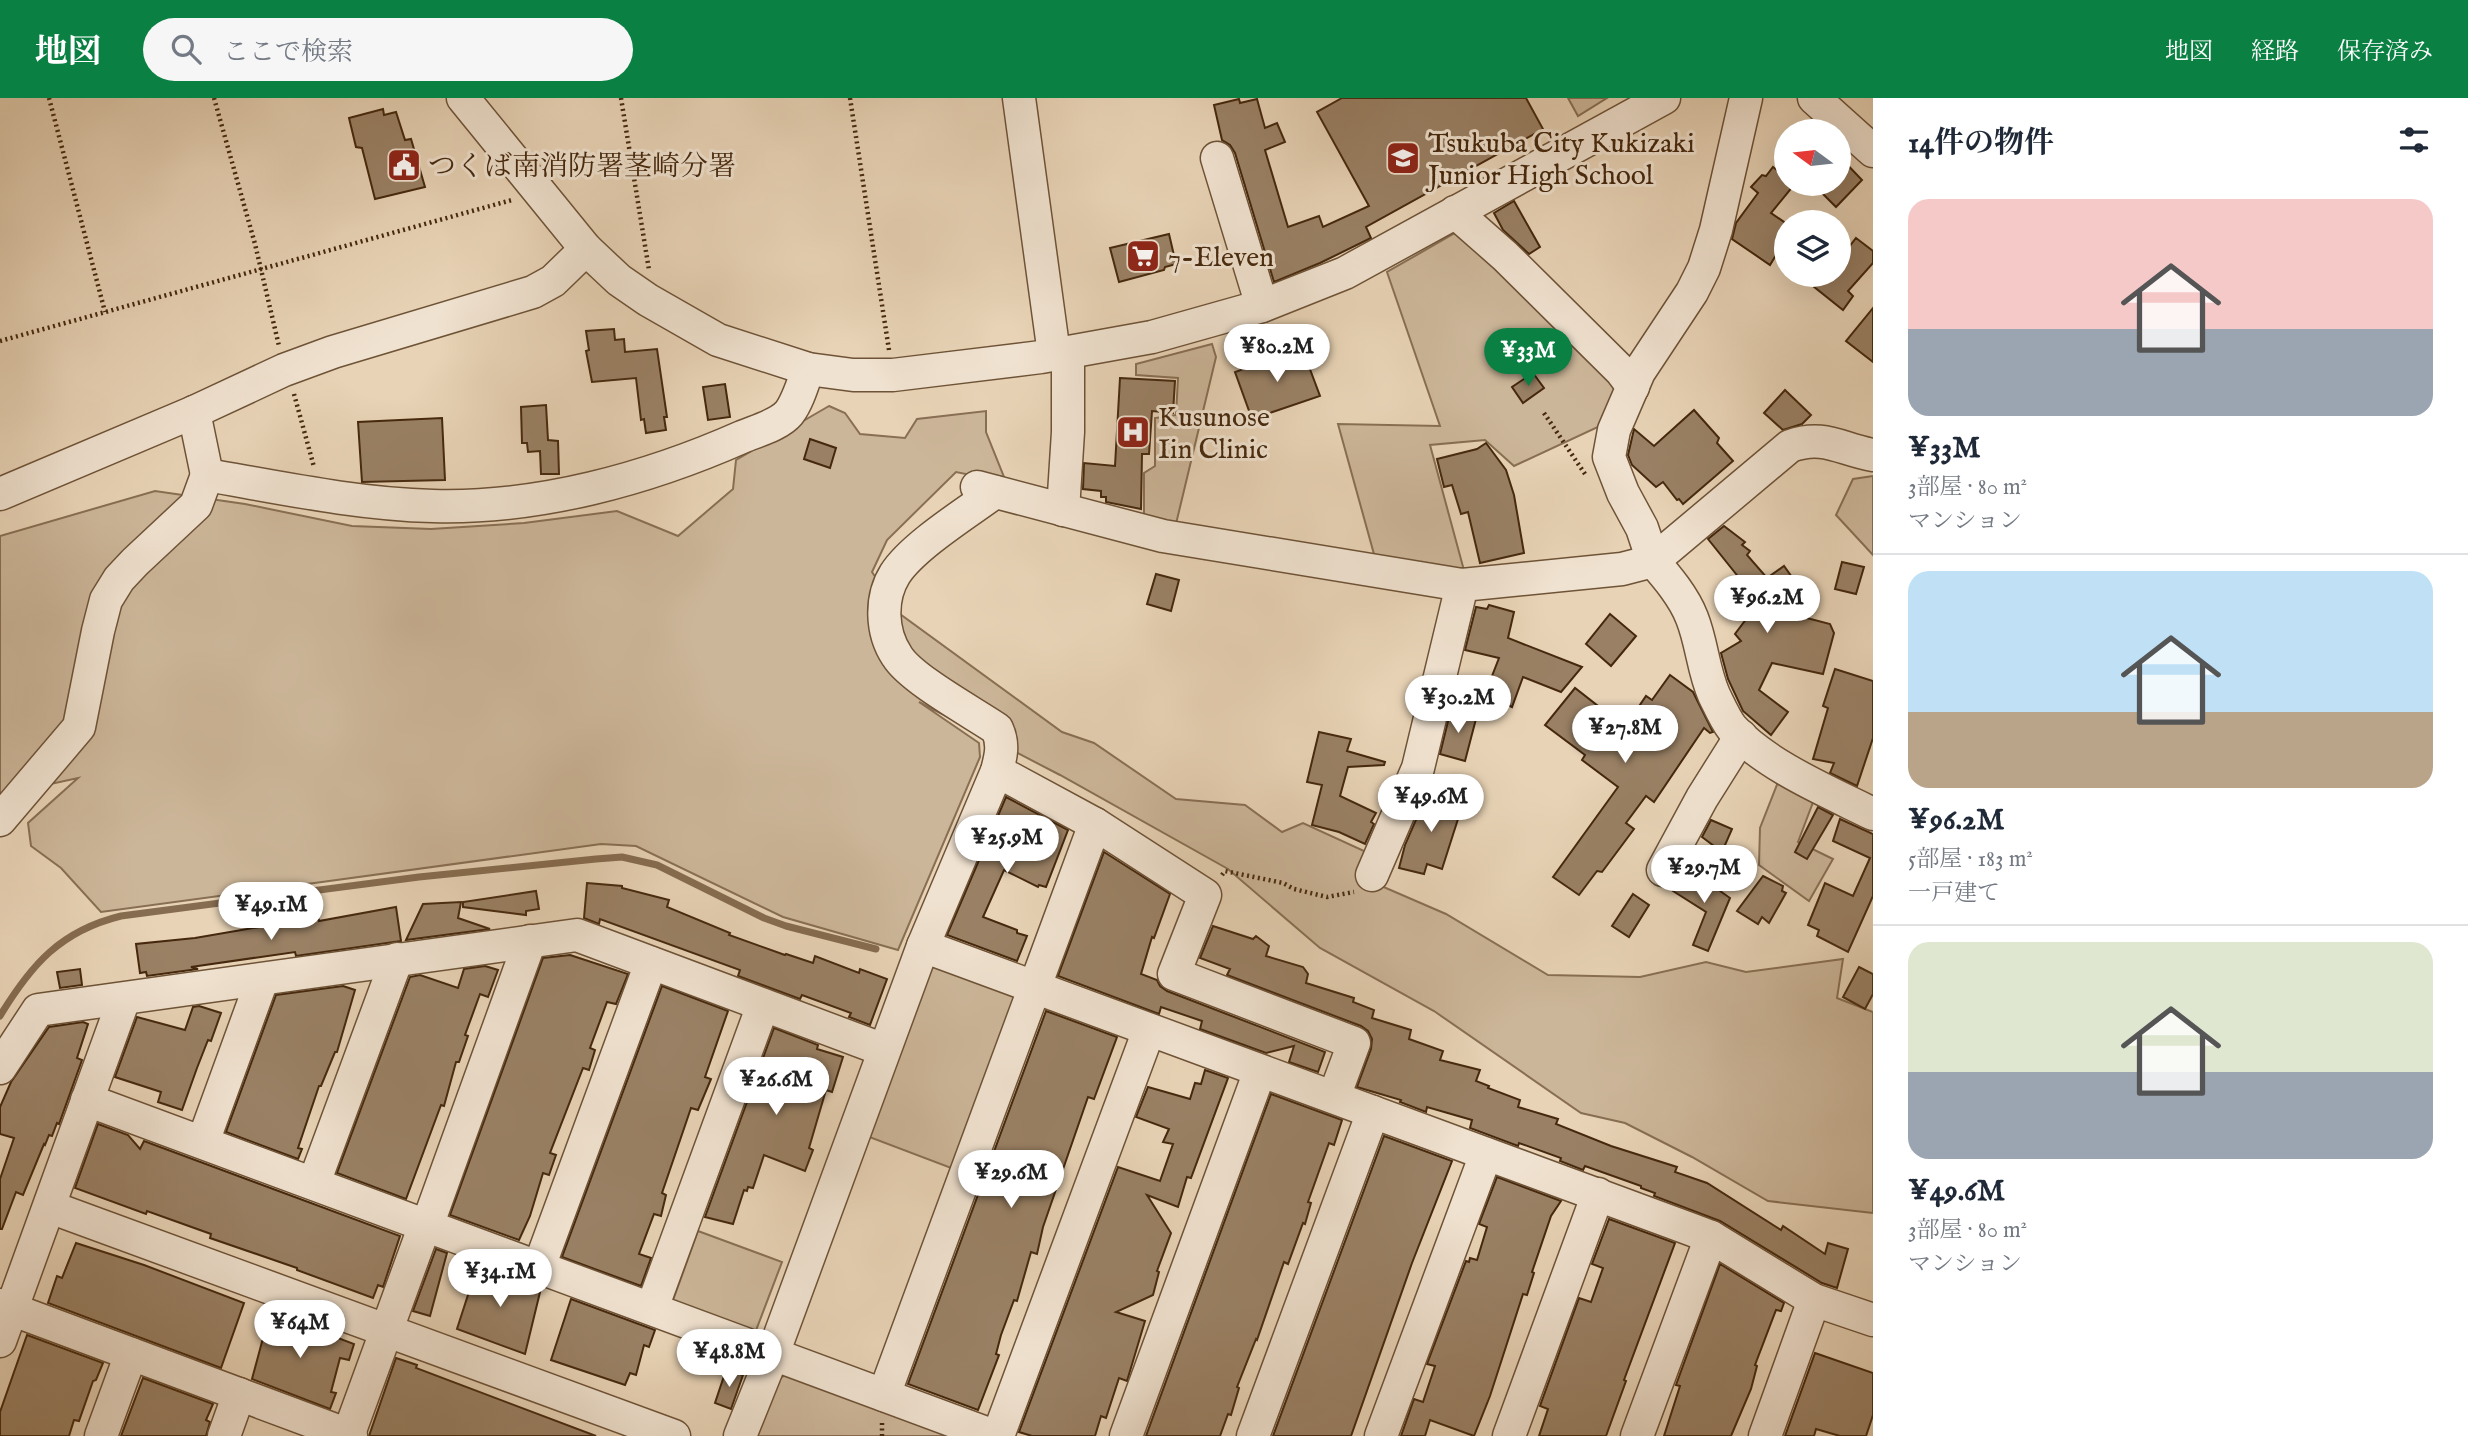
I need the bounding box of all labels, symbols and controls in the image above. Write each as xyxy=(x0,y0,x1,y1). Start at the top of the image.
search box xyxy=(143,18,633,81)
icon: search xyxy=(167,30,205,68)
text: 地図 xyxy=(35,32,101,74)
text: ここで検索 xyxy=(223,36,353,69)
text: 地図 xyxy=(2165,37,2213,68)
text: 経路 xyxy=(2251,37,2299,68)
text: 保存済み xyxy=(2337,37,2433,68)
north arrow xyxy=(1774,119,1852,196)
map controls xyxy=(1774,119,1851,287)
icon: filters xyxy=(2395,121,2433,159)
text: 14件の物件 xyxy=(1908,125,2054,163)
place label: Tsukuba City Kukizaki Junior High School xyxy=(1425,127,1695,194)
school or university icon: Tsukuba City Kukizaki Junior High School xyxy=(1384,139,1422,177)
public building icon: つくば南消防署茎崎分署 xyxy=(385,146,423,184)
place label: つくば南消防署茎崎分署 xyxy=(428,150,736,185)
button: layers xyxy=(1774,210,1851,287)
supermarket icon: 7-Eleven xyxy=(1124,237,1162,275)
place label: 7-Eleven xyxy=(1168,241,1274,276)
icon: home xyxy=(2108,245,2234,371)
pin: ¥80.2M xyxy=(1220,324,1334,384)
pin: ¥33M xyxy=(1487,328,1569,388)
text: ¥80.2M xyxy=(1240,332,1314,361)
text: ¥33M xyxy=(1500,336,1556,365)
place label: Kusunose Iin Clinic xyxy=(1158,401,1270,468)
hospital icon: Kusunose Iin Clinic xyxy=(1114,413,1152,451)
text: ¥33M xyxy=(1908,430,1981,468)
text: 3部屋 · 80 m² xyxy=(1908,473,2027,502)
text: マンション xyxy=(1908,507,2022,536)
pin: ¥96.2M xyxy=(1710,575,1824,635)
text: ¥96.2M xyxy=(1730,583,1804,612)
icon: home xyxy=(2108,617,2234,743)
pin: ¥30.2M xyxy=(1401,676,1515,735)
text: ¥30.2M xyxy=(1421,683,1495,712)
pin: ¥27.8M xyxy=(1568,706,1682,765)
text: ¥27.8M xyxy=(1588,713,1662,742)
pin: ¥49.6M xyxy=(1374,774,1488,834)
text: ¥49.6M xyxy=(1394,782,1468,811)
text: ¥96.2M xyxy=(1908,802,2004,840)
pin: ¥25.9M xyxy=(950,816,1064,875)
text: ¥25.9M xyxy=(971,823,1043,852)
text: 5部屋 · 183 m² xyxy=(1908,845,2033,874)
pin: ¥29.7M xyxy=(1647,846,1761,905)
text: ¥29.7M xyxy=(1667,853,1741,882)
text: 一戸建て xyxy=(1908,879,2000,908)
pin: ¥49.1M xyxy=(214,882,328,942)
text: ¥49.1M xyxy=(234,890,308,919)
icon: home xyxy=(2108,988,2234,1114)
pin: ¥26.6M xyxy=(719,1058,833,1117)
text: ¥26.6M xyxy=(739,1065,813,1094)
pin: ¥29.6M xyxy=(954,1150,1068,1210)
text: ¥29.6M xyxy=(974,1158,1048,1187)
text: ¥49.6M xyxy=(1908,1173,2005,1211)
text: 3部屋 · 80 m² xyxy=(1908,1216,2027,1245)
pin: ¥34.1M xyxy=(443,1250,557,1309)
text: マンション xyxy=(1908,1250,2022,1279)
text: ¥34.1M xyxy=(464,1257,536,1286)
pin: ¥64M xyxy=(259,1300,341,1360)
text: ¥64M xyxy=(270,1308,330,1337)
pin: ¥48.8M xyxy=(672,1330,786,1389)
text: ¥48.8M xyxy=(693,1337,765,1366)

